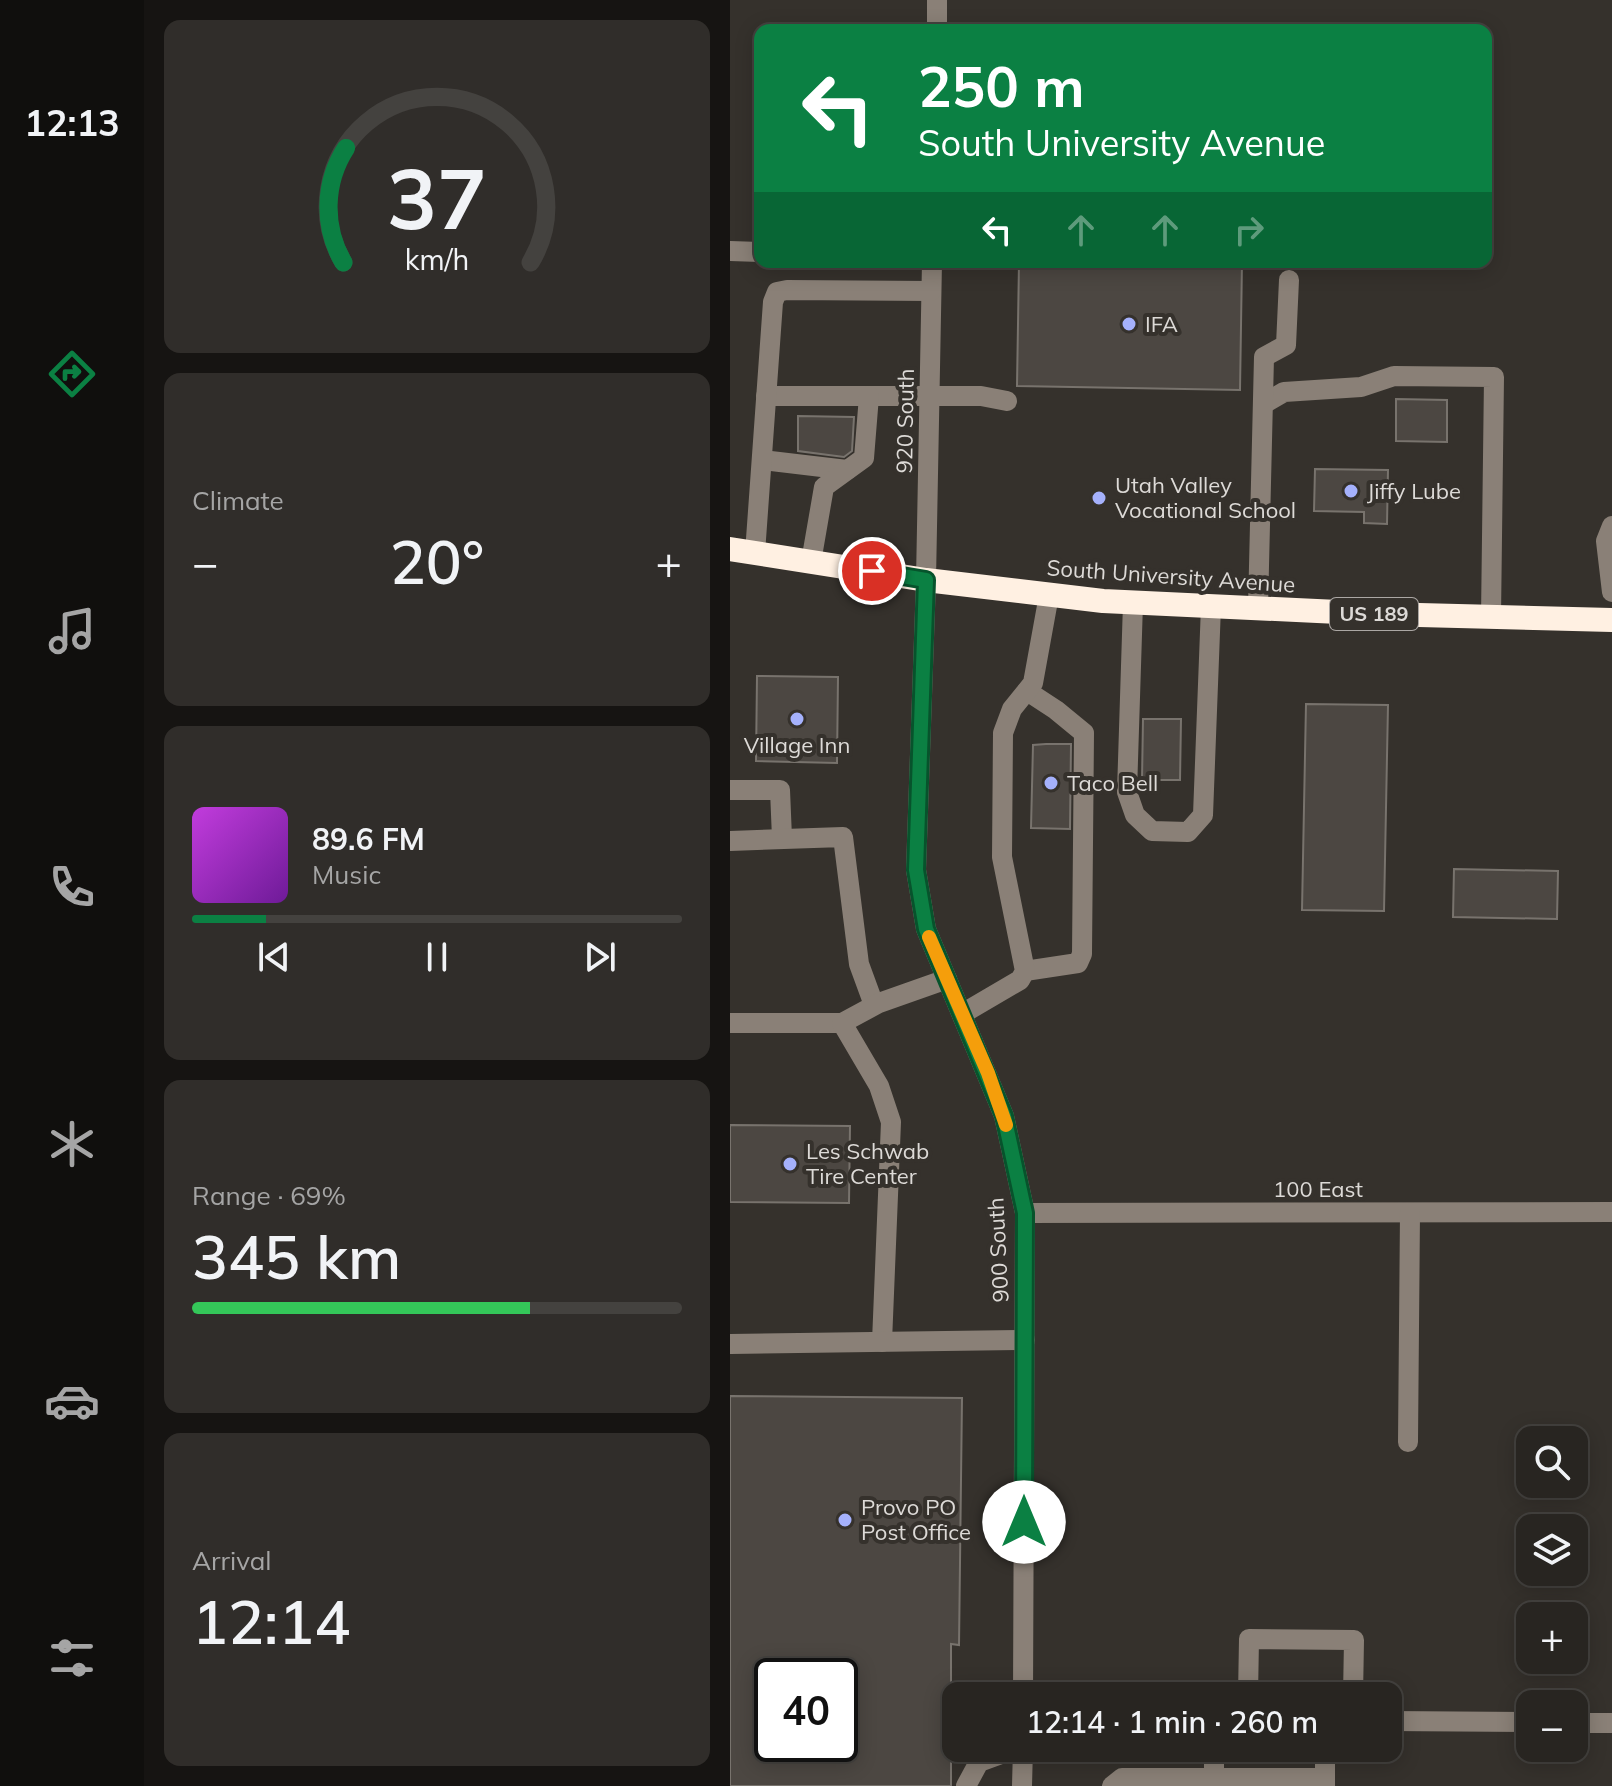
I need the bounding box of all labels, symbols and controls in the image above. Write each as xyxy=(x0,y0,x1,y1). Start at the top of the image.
text: 250 m xyxy=(918,51,1085,121)
icon: left xyxy=(786,56,890,160)
text: 12:13 xyxy=(24,100,120,145)
text: South University Avenue xyxy=(918,120,1325,165)
text: 37 xyxy=(387,144,487,249)
icon: left xyxy=(975,208,1019,252)
icon: ahead xyxy=(1059,208,1103,252)
icon: ahead xyxy=(1143,208,1187,252)
icon: right xyxy=(1227,208,1271,252)
text: km/h xyxy=(405,241,469,277)
place label: IFA xyxy=(1145,310,1178,338)
marker: IFA xyxy=(1120,315,1138,333)
icon: directions xyxy=(44,346,100,402)
street label: 920 South xyxy=(890,368,920,474)
place label: Utah Valley Vocational School xyxy=(1115,471,1296,524)
place label: Jiffy Lube xyxy=(1367,477,1461,505)
marker: Jiffy Lube xyxy=(1342,482,1360,500)
text: Climate xyxy=(192,484,284,517)
marker: Utah Valley Vocational School xyxy=(1090,489,1108,507)
text: 20° xyxy=(390,524,484,599)
text: − xyxy=(192,535,218,590)
text: + xyxy=(656,535,682,590)
pin xyxy=(838,537,906,605)
icon: arrive xyxy=(850,549,894,593)
street label: South University Avenue xyxy=(1046,553,1296,599)
road number: US 189 xyxy=(1330,598,1418,630)
icon: music xyxy=(44,603,100,659)
marker: Village Inn xyxy=(788,710,806,728)
place label: Village Inn xyxy=(744,731,850,759)
place label: Taco Bell xyxy=(1067,769,1158,797)
marker: Taco Bell xyxy=(1042,774,1060,792)
text: 89.6 FM xyxy=(312,820,425,858)
text: Music xyxy=(312,858,381,891)
icon: phone xyxy=(44,859,100,915)
icon: previous xyxy=(252,935,296,979)
icon: pause xyxy=(415,935,459,979)
icon: next xyxy=(578,935,622,979)
icon: climate xyxy=(44,1116,100,1172)
place label: Les Schwab Tire Center xyxy=(806,1137,929,1190)
marker: Les Schwab Tire Center xyxy=(781,1155,799,1173)
street label: 100 East xyxy=(1273,1175,1363,1203)
text: Range · 69% xyxy=(192,1179,346,1212)
street label: 900 South xyxy=(981,1197,1015,1303)
text: 345 km xyxy=(192,1219,401,1294)
icon: car xyxy=(44,1373,100,1429)
map controls xyxy=(1516,1426,1588,1762)
button: search xyxy=(1516,1426,1588,1498)
position arrow xyxy=(982,1480,1066,1564)
place label: Provo PO Post Office xyxy=(861,1493,971,1546)
marker: Provo PO Post Office xyxy=(836,1511,854,1529)
button: layers xyxy=(1516,1514,1588,1586)
text: Arrival xyxy=(192,1544,272,1577)
text: 12:14 xyxy=(192,1584,350,1659)
button: + xyxy=(1516,1602,1588,1674)
icon: filters xyxy=(44,1630,100,1686)
speed limit sign: 40 xyxy=(754,1658,858,1762)
button: − xyxy=(1516,1690,1588,1762)
text: 12:14 · 1 min · 260 m xyxy=(1026,1703,1318,1741)

